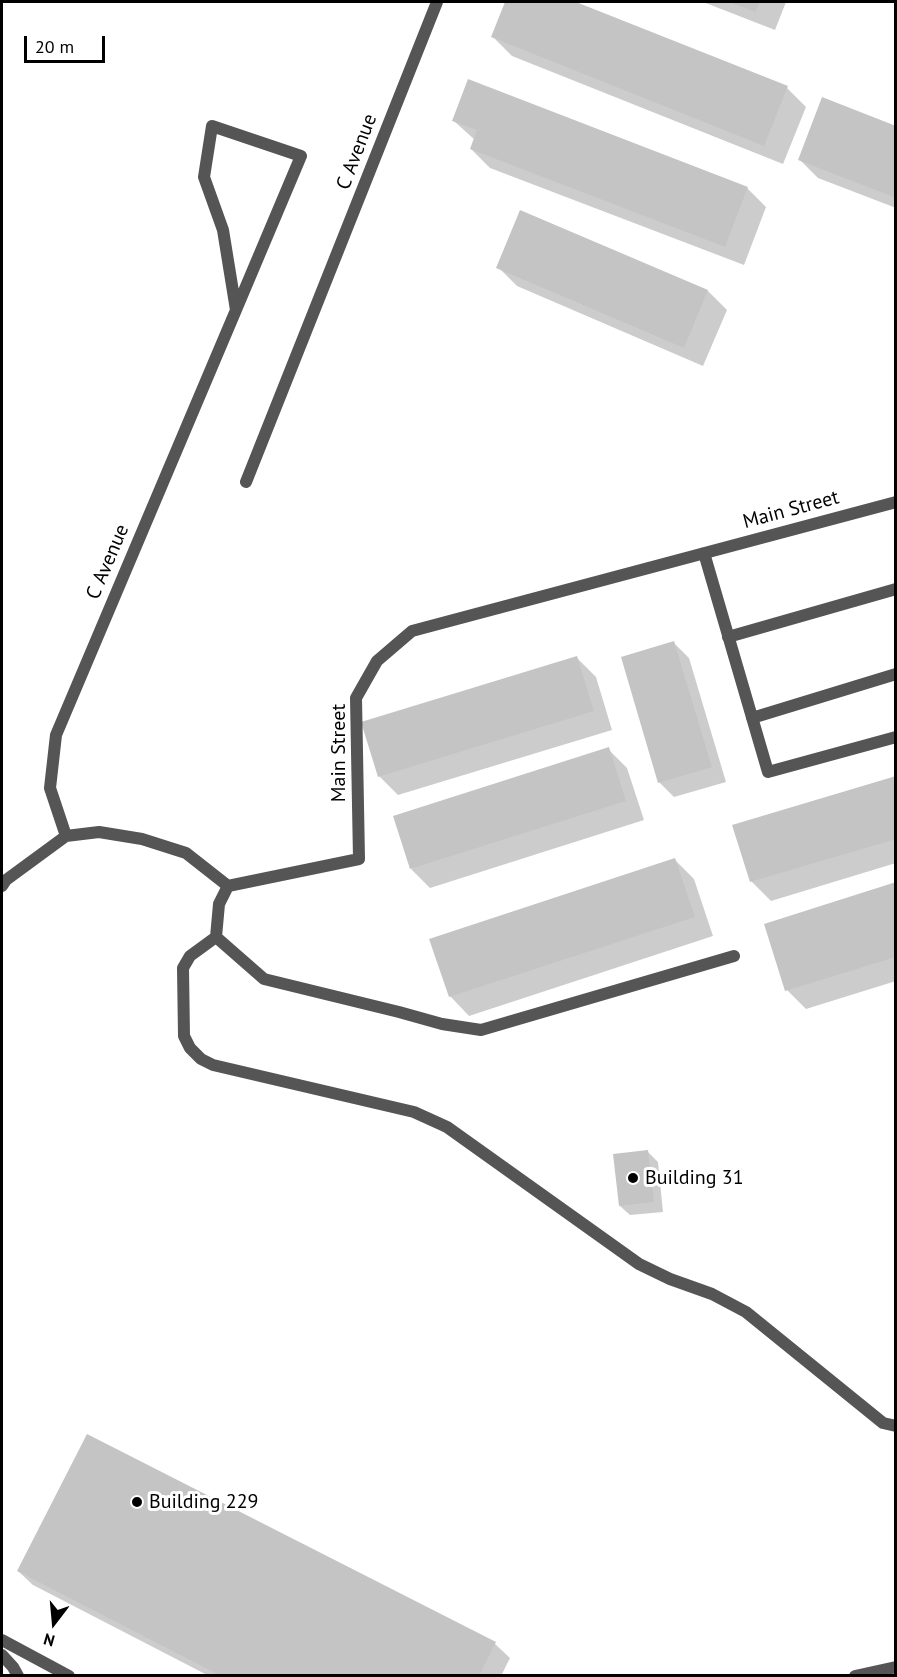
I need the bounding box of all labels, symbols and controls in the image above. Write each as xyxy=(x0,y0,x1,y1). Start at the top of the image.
scale bar xyxy=(27,24,108,62)
text: 20 m xyxy=(35,35,74,58)
street label: C Avenue xyxy=(332,111,382,193)
street label: Main Street xyxy=(740,486,842,534)
street label: C Avenue xyxy=(81,521,135,603)
street label: Main Street xyxy=(327,704,351,802)
place label: Building 31 xyxy=(645,1166,744,1190)
marker: Building 31 xyxy=(626,1171,640,1185)
place label: Building 229 xyxy=(149,1490,258,1514)
marker: Building 229 xyxy=(130,1495,144,1509)
north arrow xyxy=(24,1593,84,1653)
text: N xyxy=(41,1629,57,1651)

